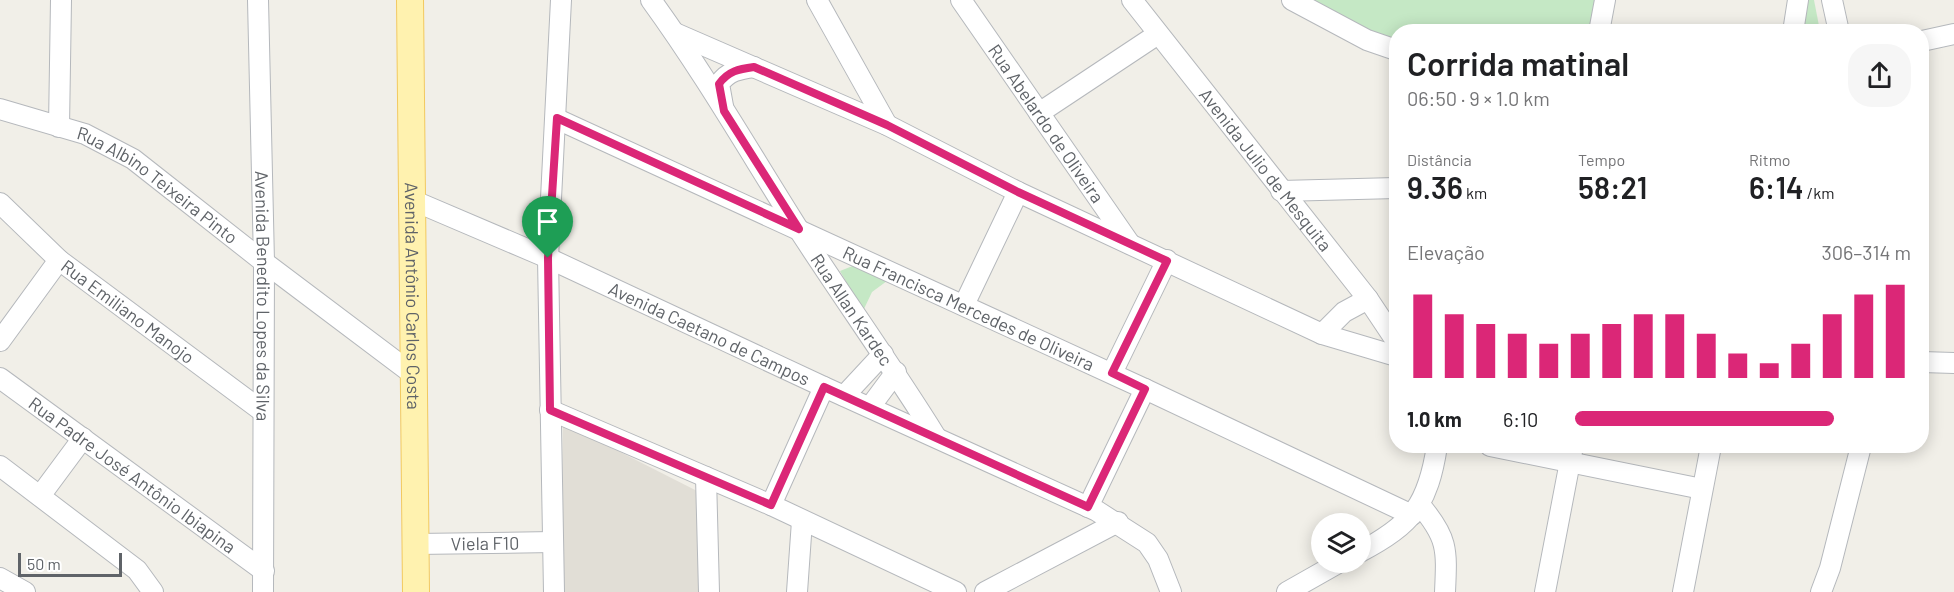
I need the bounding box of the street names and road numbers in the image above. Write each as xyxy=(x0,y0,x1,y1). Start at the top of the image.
street label: Rua Abelardo de Oliveira xyxy=(984,40,1109,207)
street label: Avenida Julio de Mesquita xyxy=(1195,84,1337,255)
street label: Rua Albino Teixeira Pinto xyxy=(75,121,242,248)
street label: Avenida Benedito Lopes da Silva xyxy=(251,170,275,421)
street label: Avenida Antônio Carlos Costa xyxy=(401,182,425,410)
street label: Rua Francisca Mercedes de Oliveira xyxy=(839,241,1098,375)
street label: Rua Allan Kardec xyxy=(806,249,898,370)
street label: Rua Emiliano Manojo xyxy=(57,255,199,368)
street label: Avenida Caetano de Campos xyxy=(605,277,814,390)
street label: Rua Padre José Antônio Ibiapina xyxy=(25,392,240,558)
street label: Viela F10 xyxy=(451,531,519,554)

